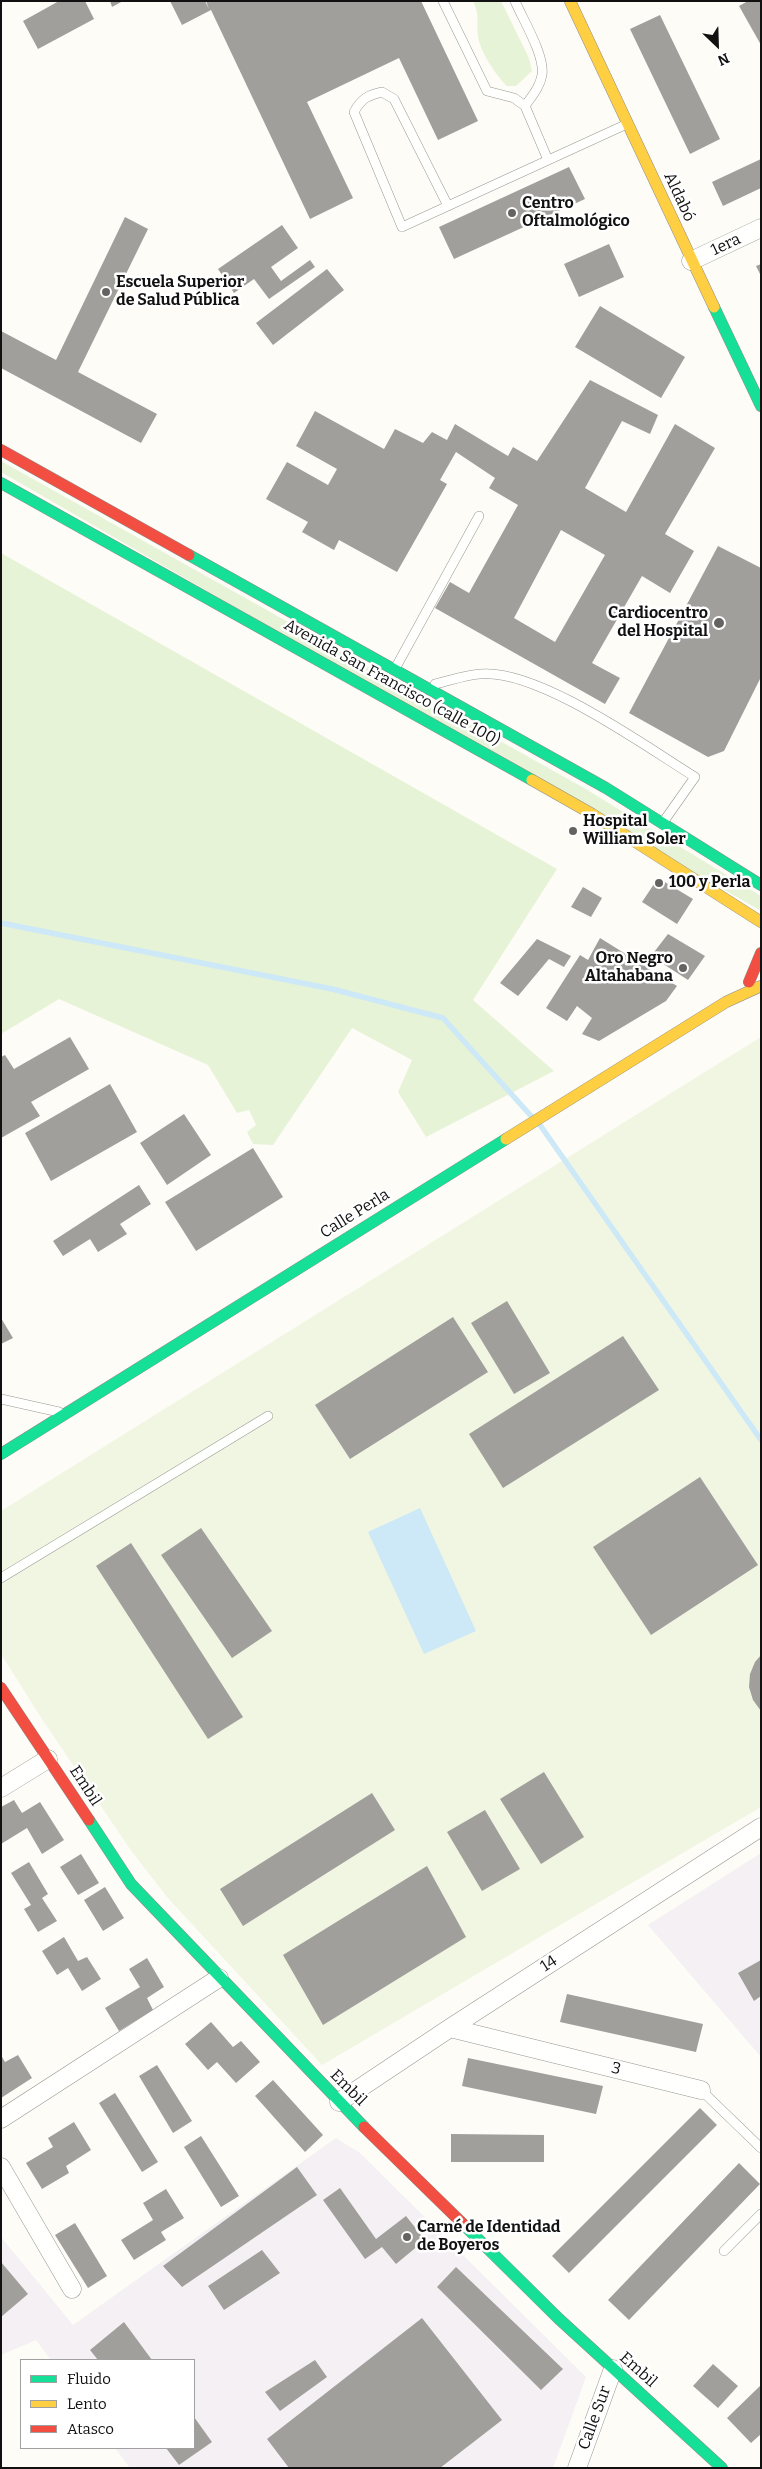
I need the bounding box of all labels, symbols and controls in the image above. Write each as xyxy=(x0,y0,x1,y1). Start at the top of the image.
north arrow xyxy=(692,20,742,70)
text: N xyxy=(715,49,732,69)
street label: Aldabó xyxy=(659,169,699,225)
place label: Centro Oftalmológico xyxy=(522,194,630,232)
marker: Centro Oftalmológico xyxy=(506,207,518,219)
street label: 1era xyxy=(708,230,744,260)
place label: Escuela Superior de Salud Pública xyxy=(116,273,244,311)
marker: Escuela Superior de Salud Pública xyxy=(100,286,112,298)
place label: Cardiocentro del Hospital xyxy=(608,604,708,642)
street label: Avenida San Francisco (calle 100) xyxy=(281,615,503,751)
marker: Cardiocentro del Hospital xyxy=(712,616,726,630)
place label: Hospital William Soler xyxy=(583,812,686,850)
marker: Hospital William Soler xyxy=(567,825,579,837)
place label: 100 y Perla xyxy=(669,873,750,893)
marker: 100 y Perla xyxy=(653,877,665,889)
place label: Oro Negro Altahabana xyxy=(585,949,673,987)
marker: Oro Negro Altahabana xyxy=(677,962,689,974)
street label: Calle Perla xyxy=(317,1185,393,1243)
street label: Embil xyxy=(65,1762,105,1810)
street label: 14 xyxy=(537,1952,561,1976)
street label: 3 xyxy=(609,2059,623,2079)
street label: Embil xyxy=(326,2066,370,2110)
place label: Carné de Identidad de Boyeros xyxy=(417,2218,561,2256)
marker: Carné de Identidad de Boyeros xyxy=(401,2231,413,2243)
street label: Embil xyxy=(615,2348,661,2392)
legend xyxy=(20,2359,195,2449)
text: Fluido xyxy=(67,2370,111,2388)
street label: Calle Sur xyxy=(575,2384,615,2452)
text: Lento xyxy=(67,2395,107,2413)
text: Atasco xyxy=(67,2420,114,2438)

